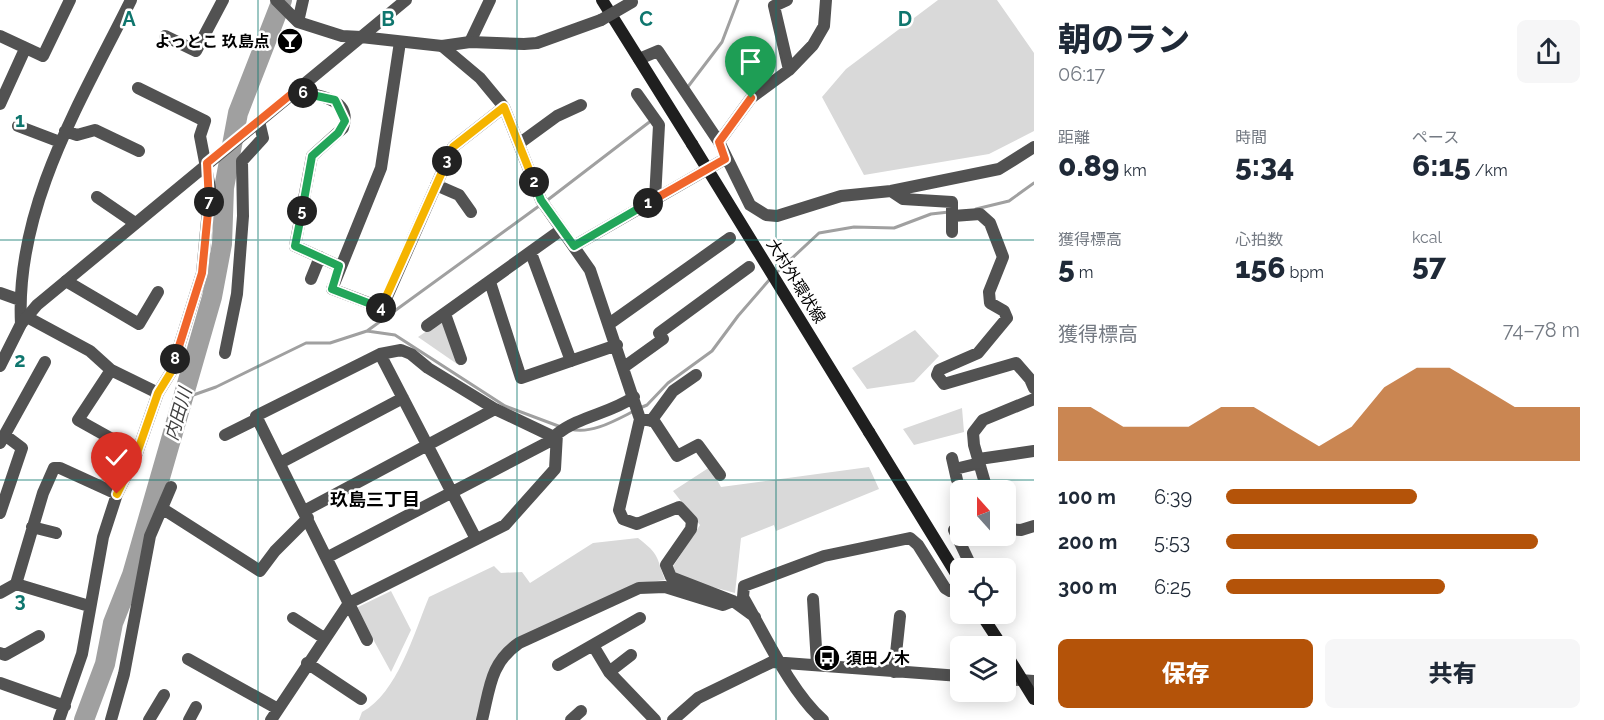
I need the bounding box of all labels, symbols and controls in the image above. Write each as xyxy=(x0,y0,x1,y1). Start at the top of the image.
text: A xyxy=(122,7,136,31)
text: B xyxy=(381,7,395,31)
text: C xyxy=(639,7,653,31)
text: D xyxy=(898,7,912,31)
text: 朝のラン xyxy=(1058,20,1190,59)
button: share xyxy=(1517,20,1580,83)
bar icon: よっとこ 玖島点 xyxy=(275,26,305,56)
place label: よっとこ 玖島点 xyxy=(155,32,270,51)
pin xyxy=(725,36,776,98)
icon: arrive xyxy=(734,45,767,78)
text: 06:17 xyxy=(1058,62,1105,86)
pin: 6 xyxy=(288,78,318,108)
text: 6 xyxy=(298,83,308,102)
text: 1 xyxy=(15,108,25,132)
text: 距離 xyxy=(1058,128,1090,147)
text: 時間 xyxy=(1235,128,1267,147)
text: ペース xyxy=(1412,128,1459,147)
pin: 3 xyxy=(432,146,462,176)
text: 0.89 xyxy=(1058,148,1119,183)
text: 5:34 xyxy=(1235,148,1294,183)
text: 6:15 xyxy=(1412,148,1471,183)
text: 3 xyxy=(443,151,451,170)
text: km xyxy=(1119,161,1147,180)
text: /km xyxy=(1471,161,1508,180)
pin: 2 xyxy=(519,167,549,197)
text: 2 xyxy=(529,172,539,191)
pin: 7 xyxy=(194,187,224,217)
pin: 1 xyxy=(633,188,663,218)
text: 7 xyxy=(205,192,213,211)
text: 1 xyxy=(644,193,652,212)
pin: 5 xyxy=(287,196,317,226)
text: 5 xyxy=(298,201,306,220)
text: kcal xyxy=(1412,228,1442,247)
text: 獲得標高 xyxy=(1058,230,1122,249)
text: 心拍数 xyxy=(1235,230,1283,249)
street label: 大村外環状線 xyxy=(763,235,829,327)
text: 57 xyxy=(1412,247,1446,282)
text: 5 xyxy=(1058,250,1075,285)
text: 156 xyxy=(1235,250,1286,285)
text: m xyxy=(1075,263,1094,282)
text: bpm xyxy=(1286,263,1324,282)
pin: 4 xyxy=(366,293,396,323)
text: 4 xyxy=(376,298,386,317)
text: 74–78 m xyxy=(1503,318,1580,342)
text: 獲得標高 xyxy=(1058,322,1138,346)
pin: 8 xyxy=(160,344,190,374)
text: 2 xyxy=(14,348,26,372)
text: 8 xyxy=(170,349,180,368)
water label: 内田川 xyxy=(160,383,196,443)
pin xyxy=(91,432,142,494)
icon: check xyxy=(100,441,133,474)
north arrow xyxy=(950,480,1016,546)
map controls xyxy=(950,480,1016,702)
text: 100 m xyxy=(1058,485,1116,509)
text: 6:39 xyxy=(1154,485,1192,509)
district label: 玖島三丁目 xyxy=(330,489,420,510)
text: 200 m xyxy=(1058,530,1117,554)
text: 5:53 xyxy=(1154,530,1190,554)
button: locate xyxy=(950,558,1016,624)
text: 300 m xyxy=(1058,575,1117,599)
text: 6:25 xyxy=(1154,575,1191,599)
text: 3 xyxy=(14,588,26,612)
button: layers xyxy=(950,636,1016,702)
button: 保存 xyxy=(1058,639,1313,708)
button: 共有 xyxy=(1325,639,1580,708)
bus stop icon: 須田ノ木 xyxy=(812,643,842,673)
place label: 須田ノ木 xyxy=(846,649,910,668)

